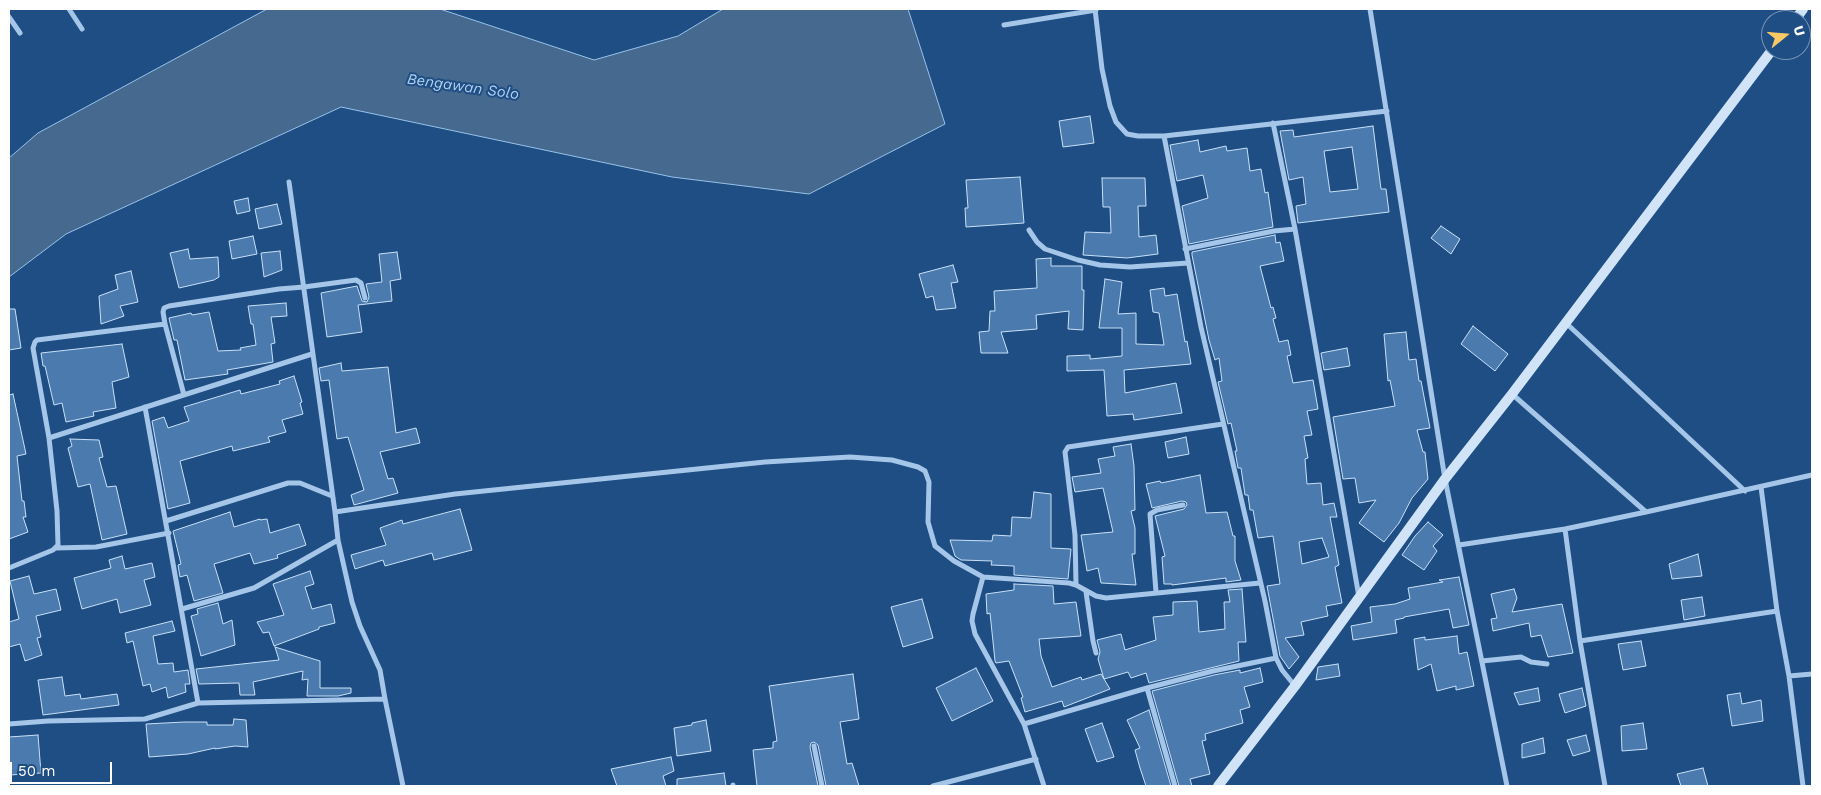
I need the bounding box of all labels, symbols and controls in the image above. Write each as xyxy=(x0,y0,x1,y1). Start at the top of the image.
north arrow xyxy=(1761,10,1811,60)
text: U xyxy=(1790,24,1808,38)
water label: Bengawan Solo xyxy=(406,70,520,104)
scale bar xyxy=(12,752,115,784)
text: 50 m xyxy=(18,762,55,780)

